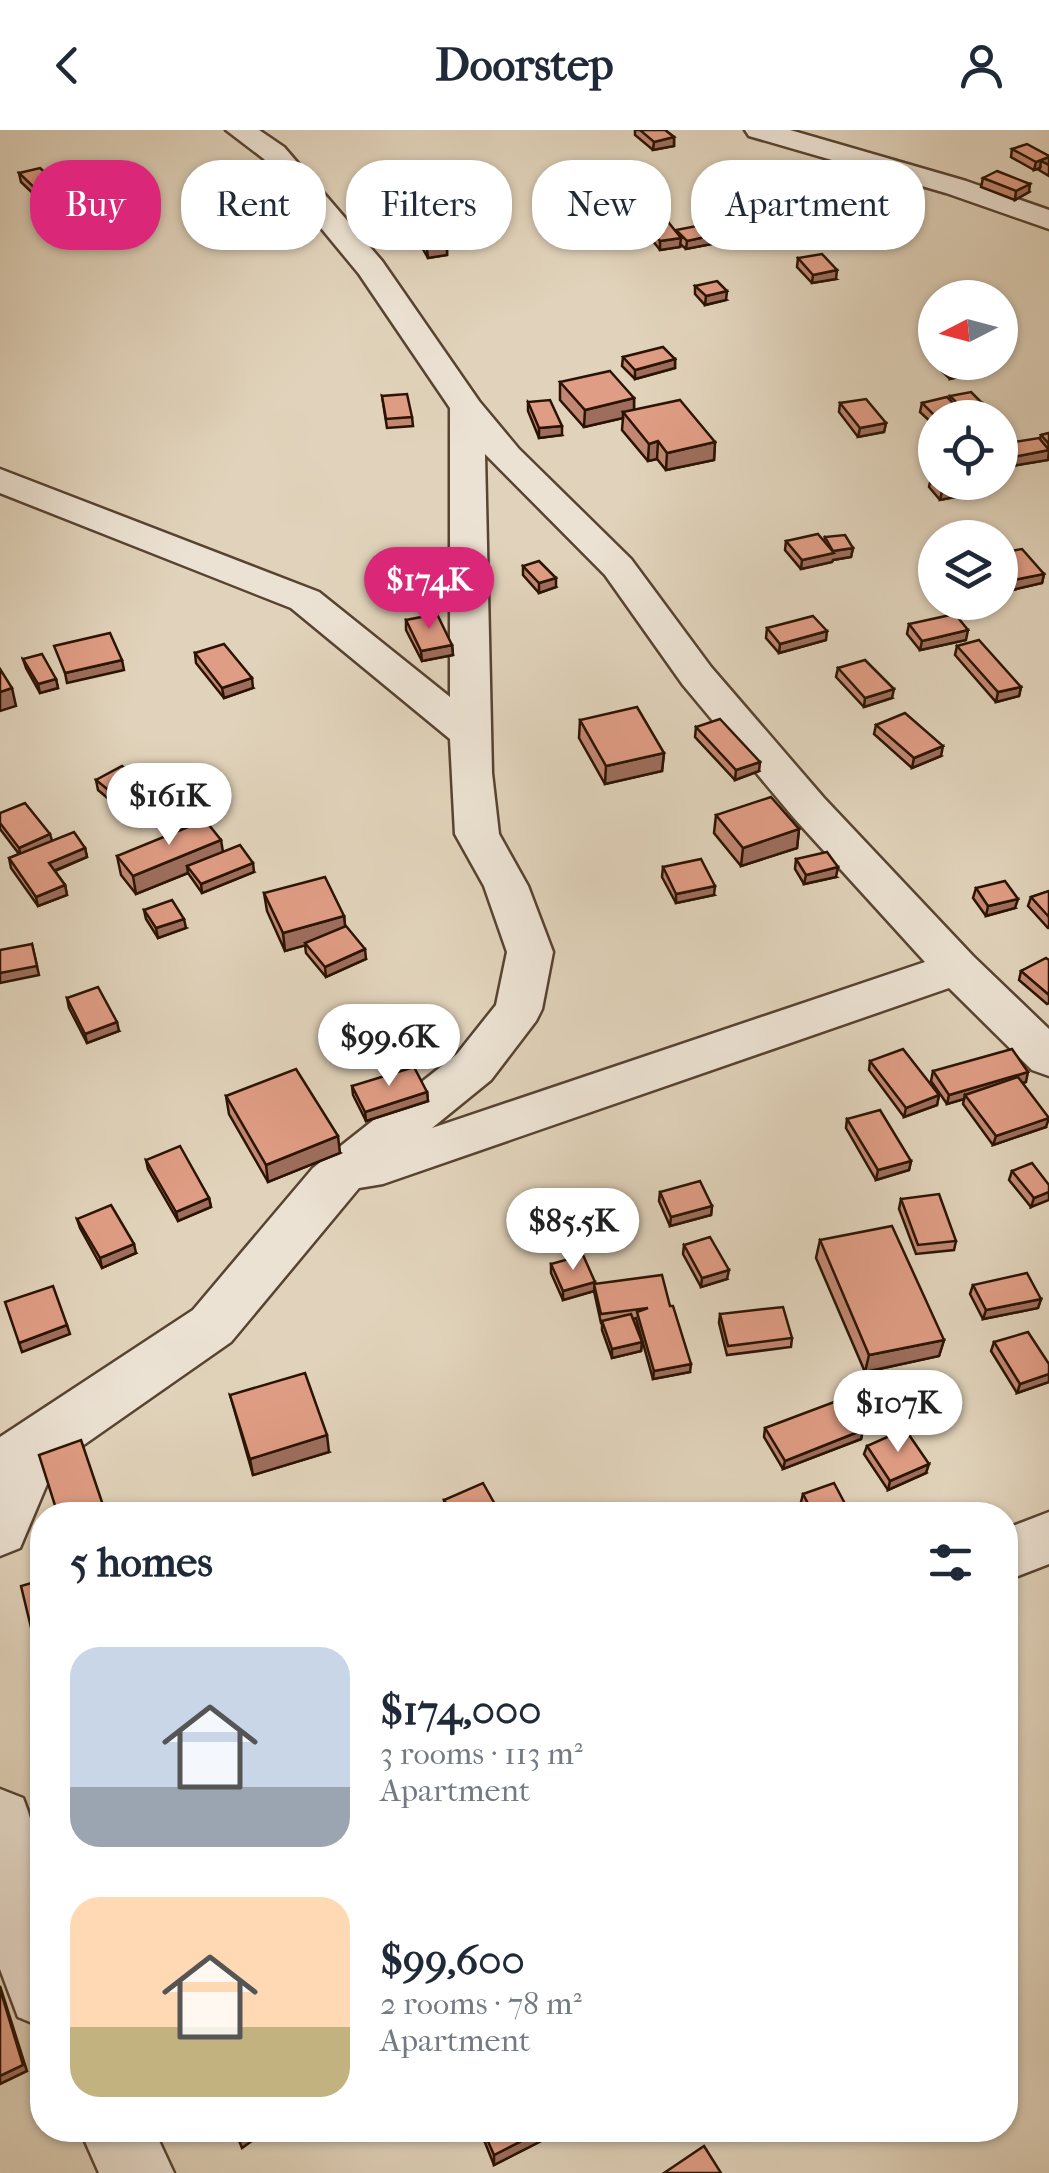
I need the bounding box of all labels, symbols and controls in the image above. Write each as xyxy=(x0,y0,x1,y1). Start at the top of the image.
icon: back xyxy=(40,38,95,93)
icon: person xyxy=(954,38,1009,93)
text: Doorstep xyxy=(435,39,614,92)
chip: Buy xyxy=(30,160,161,250)
chip: Rent xyxy=(181,160,326,250)
chip: Filters xyxy=(346,160,512,250)
chip: New xyxy=(532,160,671,250)
chip: Apartment xyxy=(691,160,925,250)
north arrow xyxy=(918,280,1018,380)
map controls xyxy=(918,280,1018,620)
button: locate xyxy=(918,400,1018,500)
button: layers xyxy=(918,520,1018,620)
pin: $174K xyxy=(359,547,499,632)
text: $174K xyxy=(386,561,472,598)
pin: $161K xyxy=(99,763,239,848)
text: $161K xyxy=(129,777,209,814)
pin: $99.6K xyxy=(308,1004,470,1089)
text: $99.6K xyxy=(340,1018,438,1055)
pin: $85.5K xyxy=(492,1188,654,1273)
text: $85.5K xyxy=(528,1202,618,1239)
pin: $107K xyxy=(828,1370,968,1455)
text: $107K xyxy=(855,1384,941,1421)
icon: filters xyxy=(923,1535,978,1590)
text: 5 homes xyxy=(70,1538,213,1587)
text: $174,000 xyxy=(380,1686,541,1735)
icon: home xyxy=(150,1687,270,1807)
text: 3 rooms · 113 m² xyxy=(380,1735,583,1772)
text: Apartment xyxy=(380,1772,530,1809)
text: $99,600 xyxy=(380,1936,525,1985)
icon: home xyxy=(150,1937,270,2057)
text: 2 rooms · 78 m² xyxy=(380,1985,582,2022)
text: Apartment xyxy=(380,2022,530,2059)

